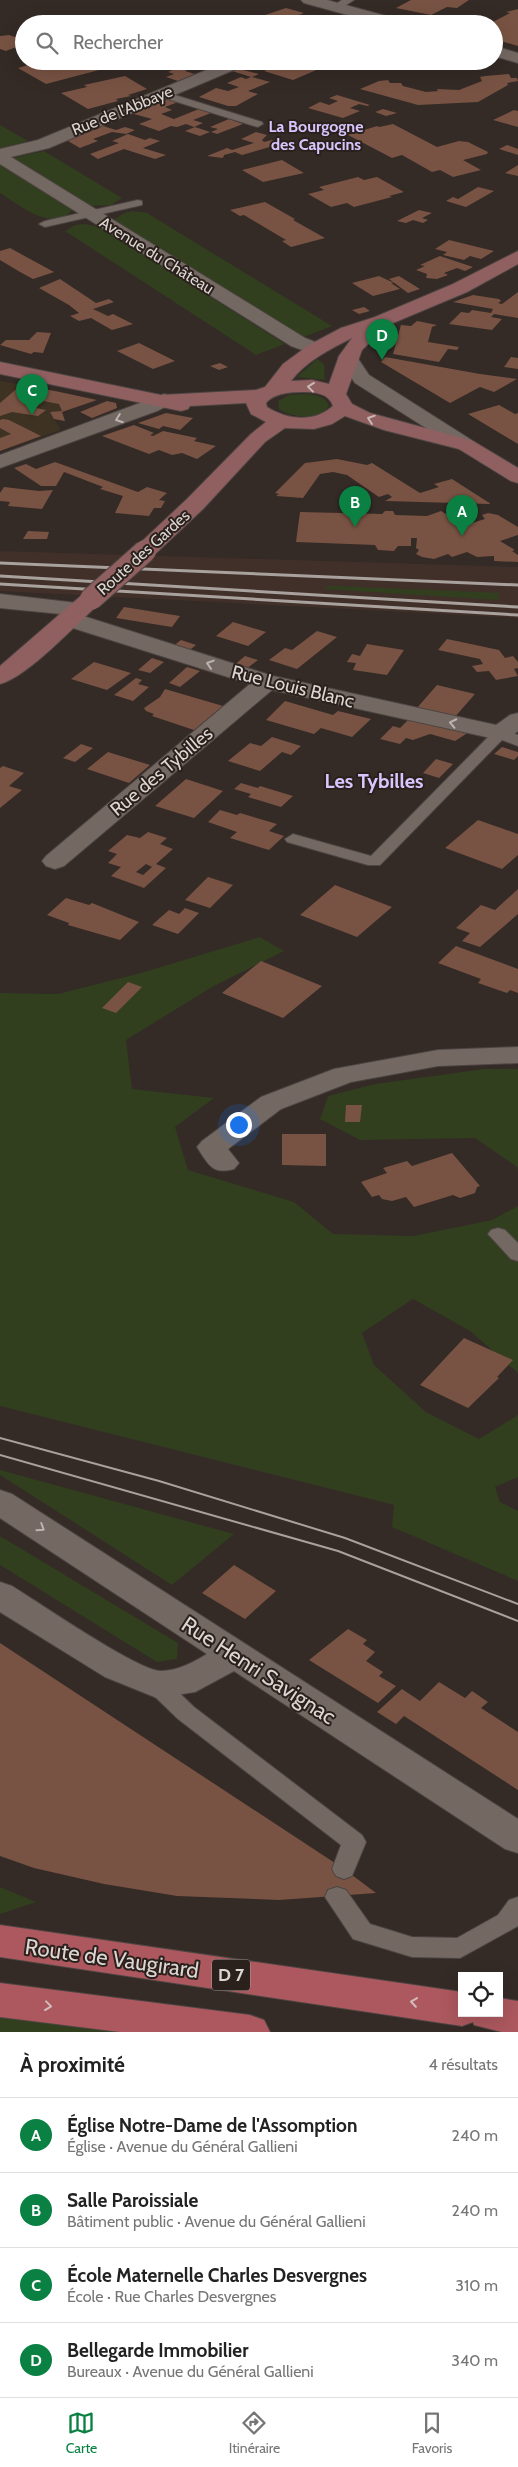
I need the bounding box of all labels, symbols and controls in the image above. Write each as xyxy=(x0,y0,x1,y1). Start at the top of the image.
search box xyxy=(15,15,503,70)
icon: search xyxy=(33,29,61,57)
text: Rechercher xyxy=(73,31,163,54)
street label: Rue de l'Abbaye xyxy=(69,82,175,139)
district label: La Bourgogne des Capucins xyxy=(269,117,363,154)
street label: Avenue du Château xyxy=(96,213,217,298)
pin: D xyxy=(366,319,398,360)
pin: C xyxy=(16,374,48,415)
one-way arrow xyxy=(307,382,315,393)
one-way arrow xyxy=(116,413,124,423)
one-way arrow xyxy=(367,415,375,425)
pin: B xyxy=(339,486,371,527)
pin: A xyxy=(446,495,478,536)
street label: Route des Gardes xyxy=(93,506,194,599)
one-way arrow xyxy=(206,659,215,669)
street label: Rue Louis Blanc xyxy=(229,660,357,713)
one-way arrow xyxy=(448,718,457,729)
street label: Rue des Tybilles xyxy=(105,722,217,821)
district label: Les Tybilles xyxy=(325,769,423,793)
your location xyxy=(226,1112,252,1138)
one-way arrow xyxy=(35,1522,45,1531)
street label: Rue Henri Savignac xyxy=(177,1611,341,1730)
street label: Route de Vaugirard xyxy=(23,1933,201,1984)
road number: D 7 xyxy=(212,1960,250,1990)
map controls xyxy=(458,1972,503,2017)
button: locate xyxy=(458,1972,503,2017)
one-way arrow xyxy=(409,1998,418,2008)
one-way arrow xyxy=(45,2000,53,2011)
text: À proximité xyxy=(20,2052,125,2077)
text: 4 résultats xyxy=(428,2055,498,2074)
text: Église Notre-Dame de l'Assomption xyxy=(67,2114,357,2137)
text: A xyxy=(31,2126,41,2145)
text: 240 m xyxy=(452,2126,498,2145)
text: Église · Avenue du Général Gallieni xyxy=(67,2137,298,2156)
text: Salle Paroissiale xyxy=(67,2189,198,2212)
text: B xyxy=(31,2201,41,2220)
text: 240 m xyxy=(452,2201,498,2220)
text: Bâtiment public · Avenue du Général Gallieni xyxy=(67,2212,366,2231)
text: École Maternelle Charles Desvergnes xyxy=(67,2264,367,2287)
text: C xyxy=(31,2276,41,2295)
text: 310 m xyxy=(455,2276,498,2295)
text: École · Rue Charles Desvergnes xyxy=(67,2287,276,2306)
text: Bellegarde Immobilier xyxy=(67,2339,248,2362)
text: D xyxy=(30,2351,42,2370)
text: 340 m xyxy=(451,2351,498,2370)
text: Bureaux · Avenue du Général Gallieni xyxy=(67,2362,314,2381)
tab: Carte xyxy=(66,2409,97,2457)
tab: Itinéraire xyxy=(229,2409,280,2457)
tab: Favoris xyxy=(412,2409,452,2457)

